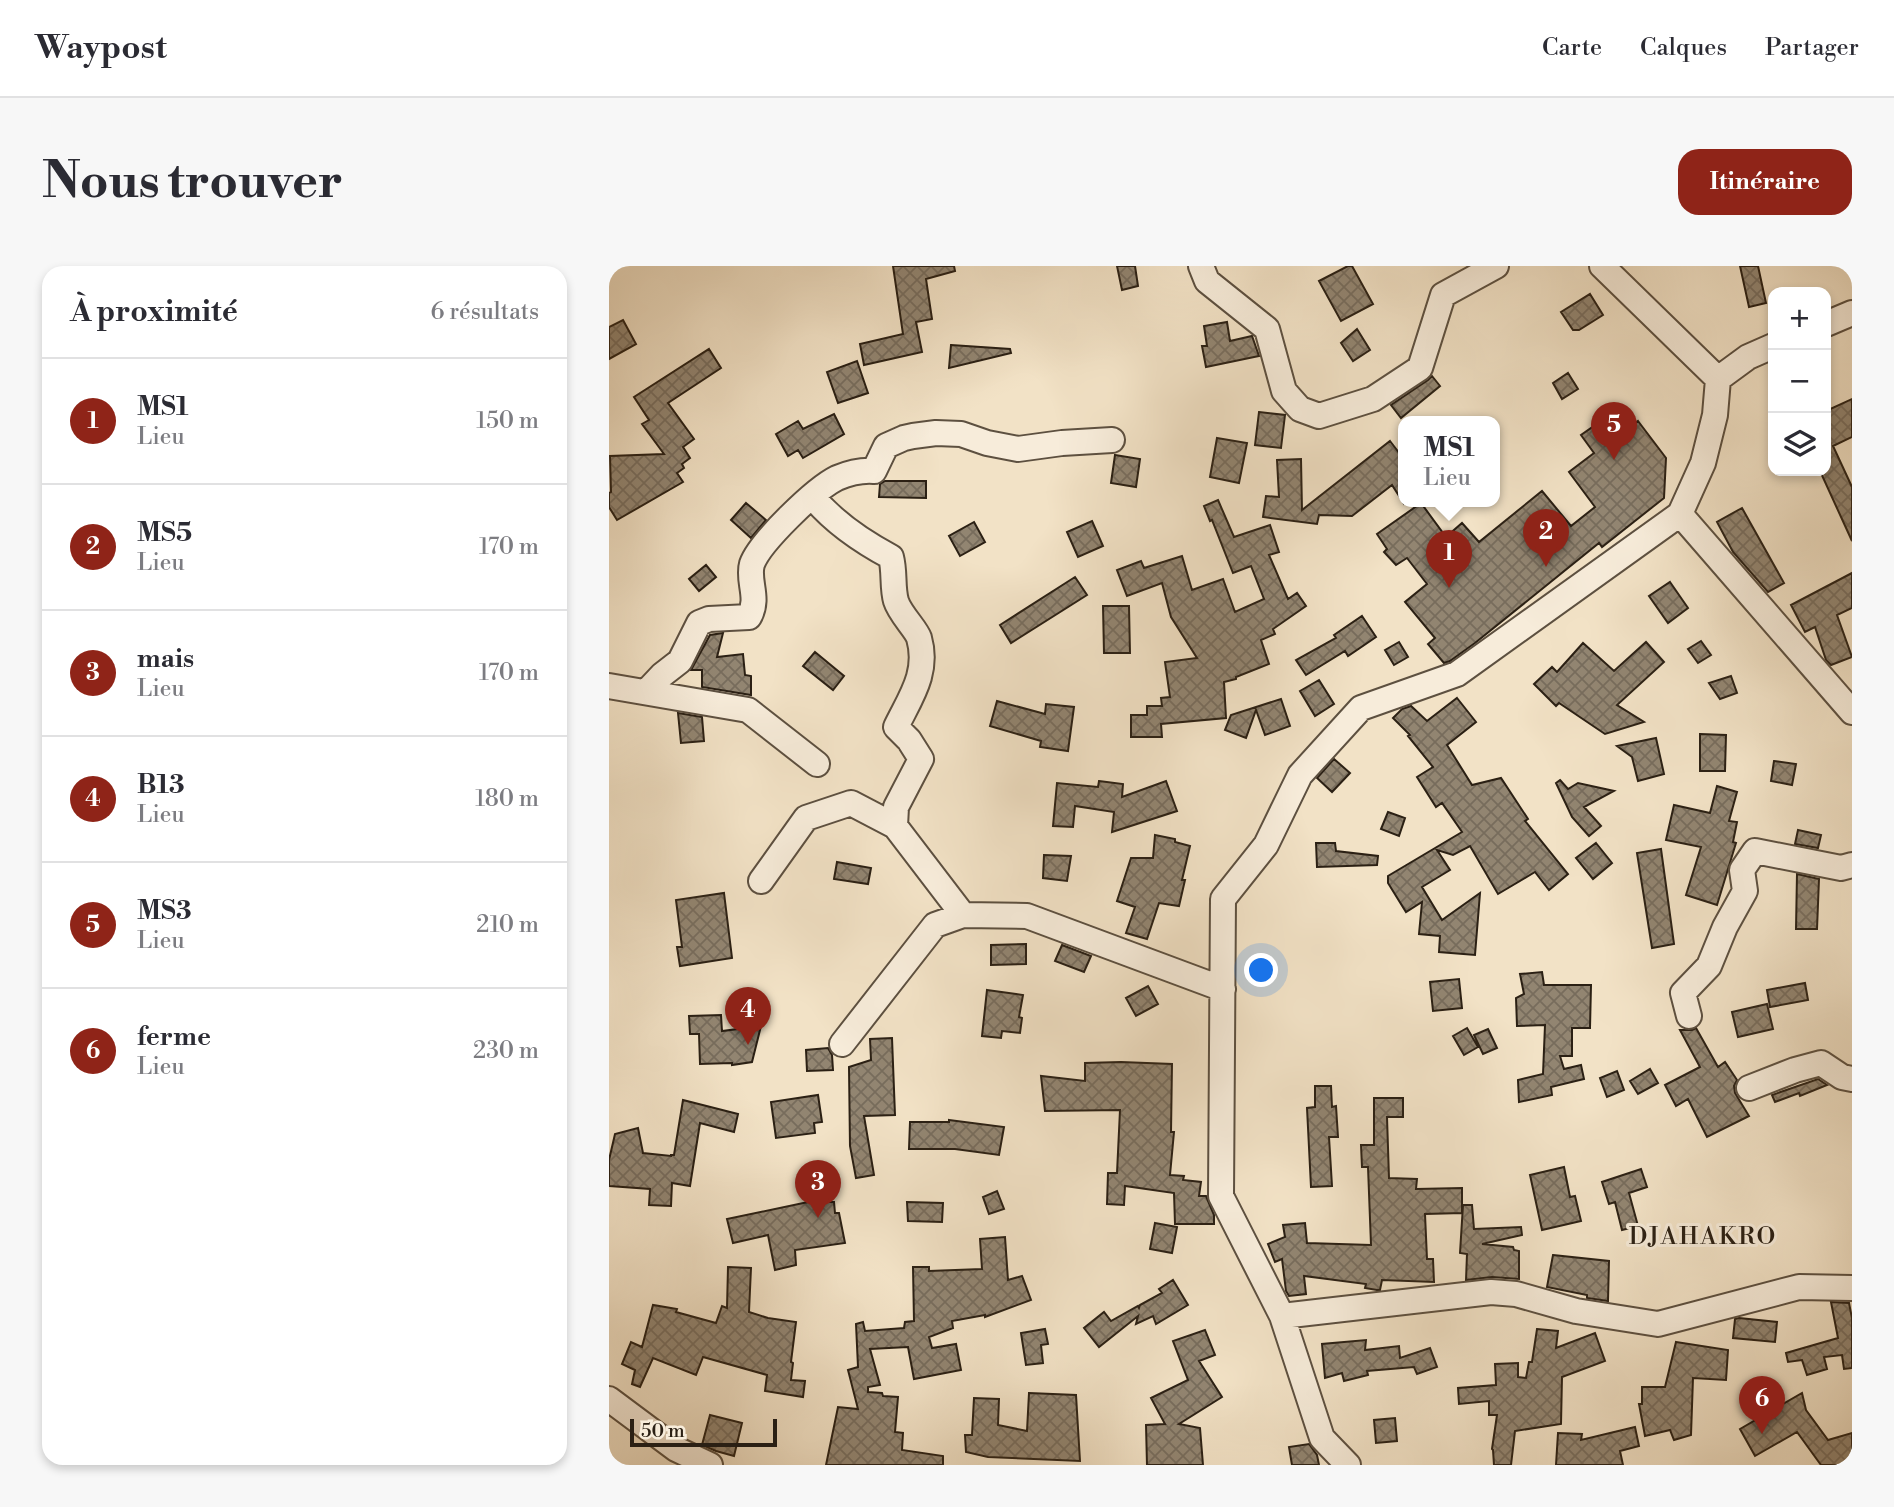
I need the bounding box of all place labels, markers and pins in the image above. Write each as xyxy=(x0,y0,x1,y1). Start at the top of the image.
pin: 5 xyxy=(1591,402,1637,460)
pin: 2 xyxy=(1523,509,1569,567)
pin: 1 xyxy=(1426,530,1472,588)
pin: 4 xyxy=(725,987,771,1045)
pin: 3 xyxy=(795,1160,841,1218)
pin: 6 xyxy=(1739,1376,1785,1434)

